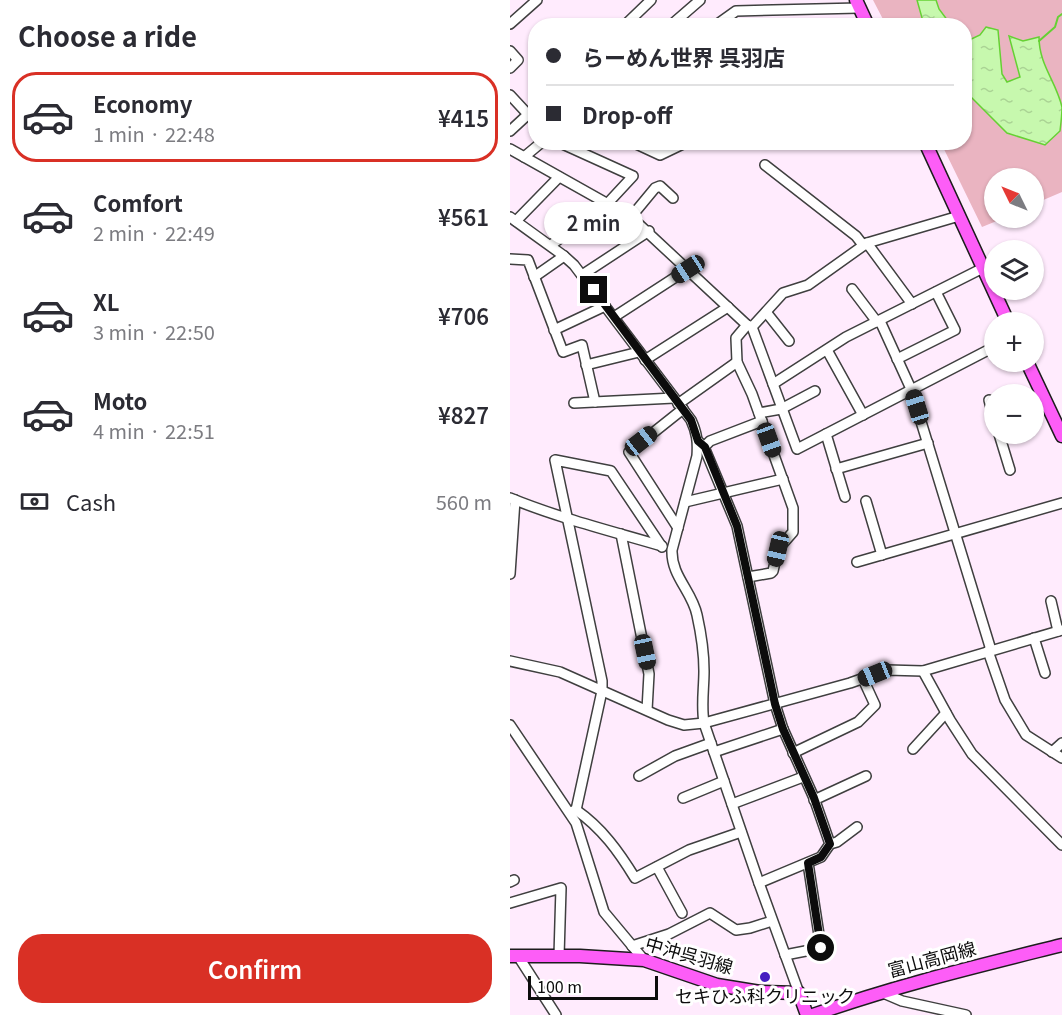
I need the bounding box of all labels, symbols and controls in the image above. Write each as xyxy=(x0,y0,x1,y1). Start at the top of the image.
text: Choose a ride xyxy=(18,16,197,55)
text: らーめん世界 呉羽店 xyxy=(582,40,785,72)
text: Economy xyxy=(93,87,192,119)
icon: car xyxy=(21,90,75,144)
text: Drop-off xyxy=(582,98,672,130)
text: ¥415 xyxy=(438,101,489,133)
text: 1 min · 22:48 xyxy=(93,119,215,148)
north arrow xyxy=(984,168,1044,228)
map controls xyxy=(984,168,1044,444)
text: Comfort xyxy=(93,186,183,218)
icon: car xyxy=(21,189,75,243)
text: ¥561 xyxy=(438,200,489,232)
callout: 2 min xyxy=(544,203,644,245)
text: 2 min xyxy=(567,208,620,237)
text: 2 min · 22:49 xyxy=(93,218,215,247)
button: layers xyxy=(984,240,1044,300)
car xyxy=(668,252,708,286)
route end xyxy=(580,276,607,303)
text: XL xyxy=(93,285,120,317)
icon: car xyxy=(21,288,75,342)
text: ¥706 xyxy=(438,299,489,331)
button: + xyxy=(984,312,1044,372)
text: 3 min · 22:50 xyxy=(93,317,215,346)
text: Moto xyxy=(93,384,147,416)
button: − xyxy=(984,384,1044,444)
icon: car xyxy=(21,387,75,441)
car xyxy=(903,387,931,427)
text: ¥827 xyxy=(438,398,489,430)
text: 4 min · 22:51 xyxy=(93,416,215,445)
car xyxy=(754,420,784,460)
car xyxy=(621,423,661,459)
icon: cash xyxy=(18,485,51,518)
text: Cash xyxy=(66,485,116,517)
text: 560 m xyxy=(436,487,492,516)
car xyxy=(765,529,791,569)
car xyxy=(632,633,658,671)
car xyxy=(855,659,895,689)
street label: 中沖呉羽線 xyxy=(643,929,736,979)
button: Confirm xyxy=(18,934,492,1003)
route start xyxy=(807,934,834,961)
street label: 富山高岡線 xyxy=(885,934,978,982)
marker: セキひふ科クリニック xyxy=(758,970,772,984)
scale bar xyxy=(528,973,658,1000)
text: 100 m xyxy=(537,974,582,998)
place label: セキひふ科クリニック xyxy=(675,982,855,1008)

